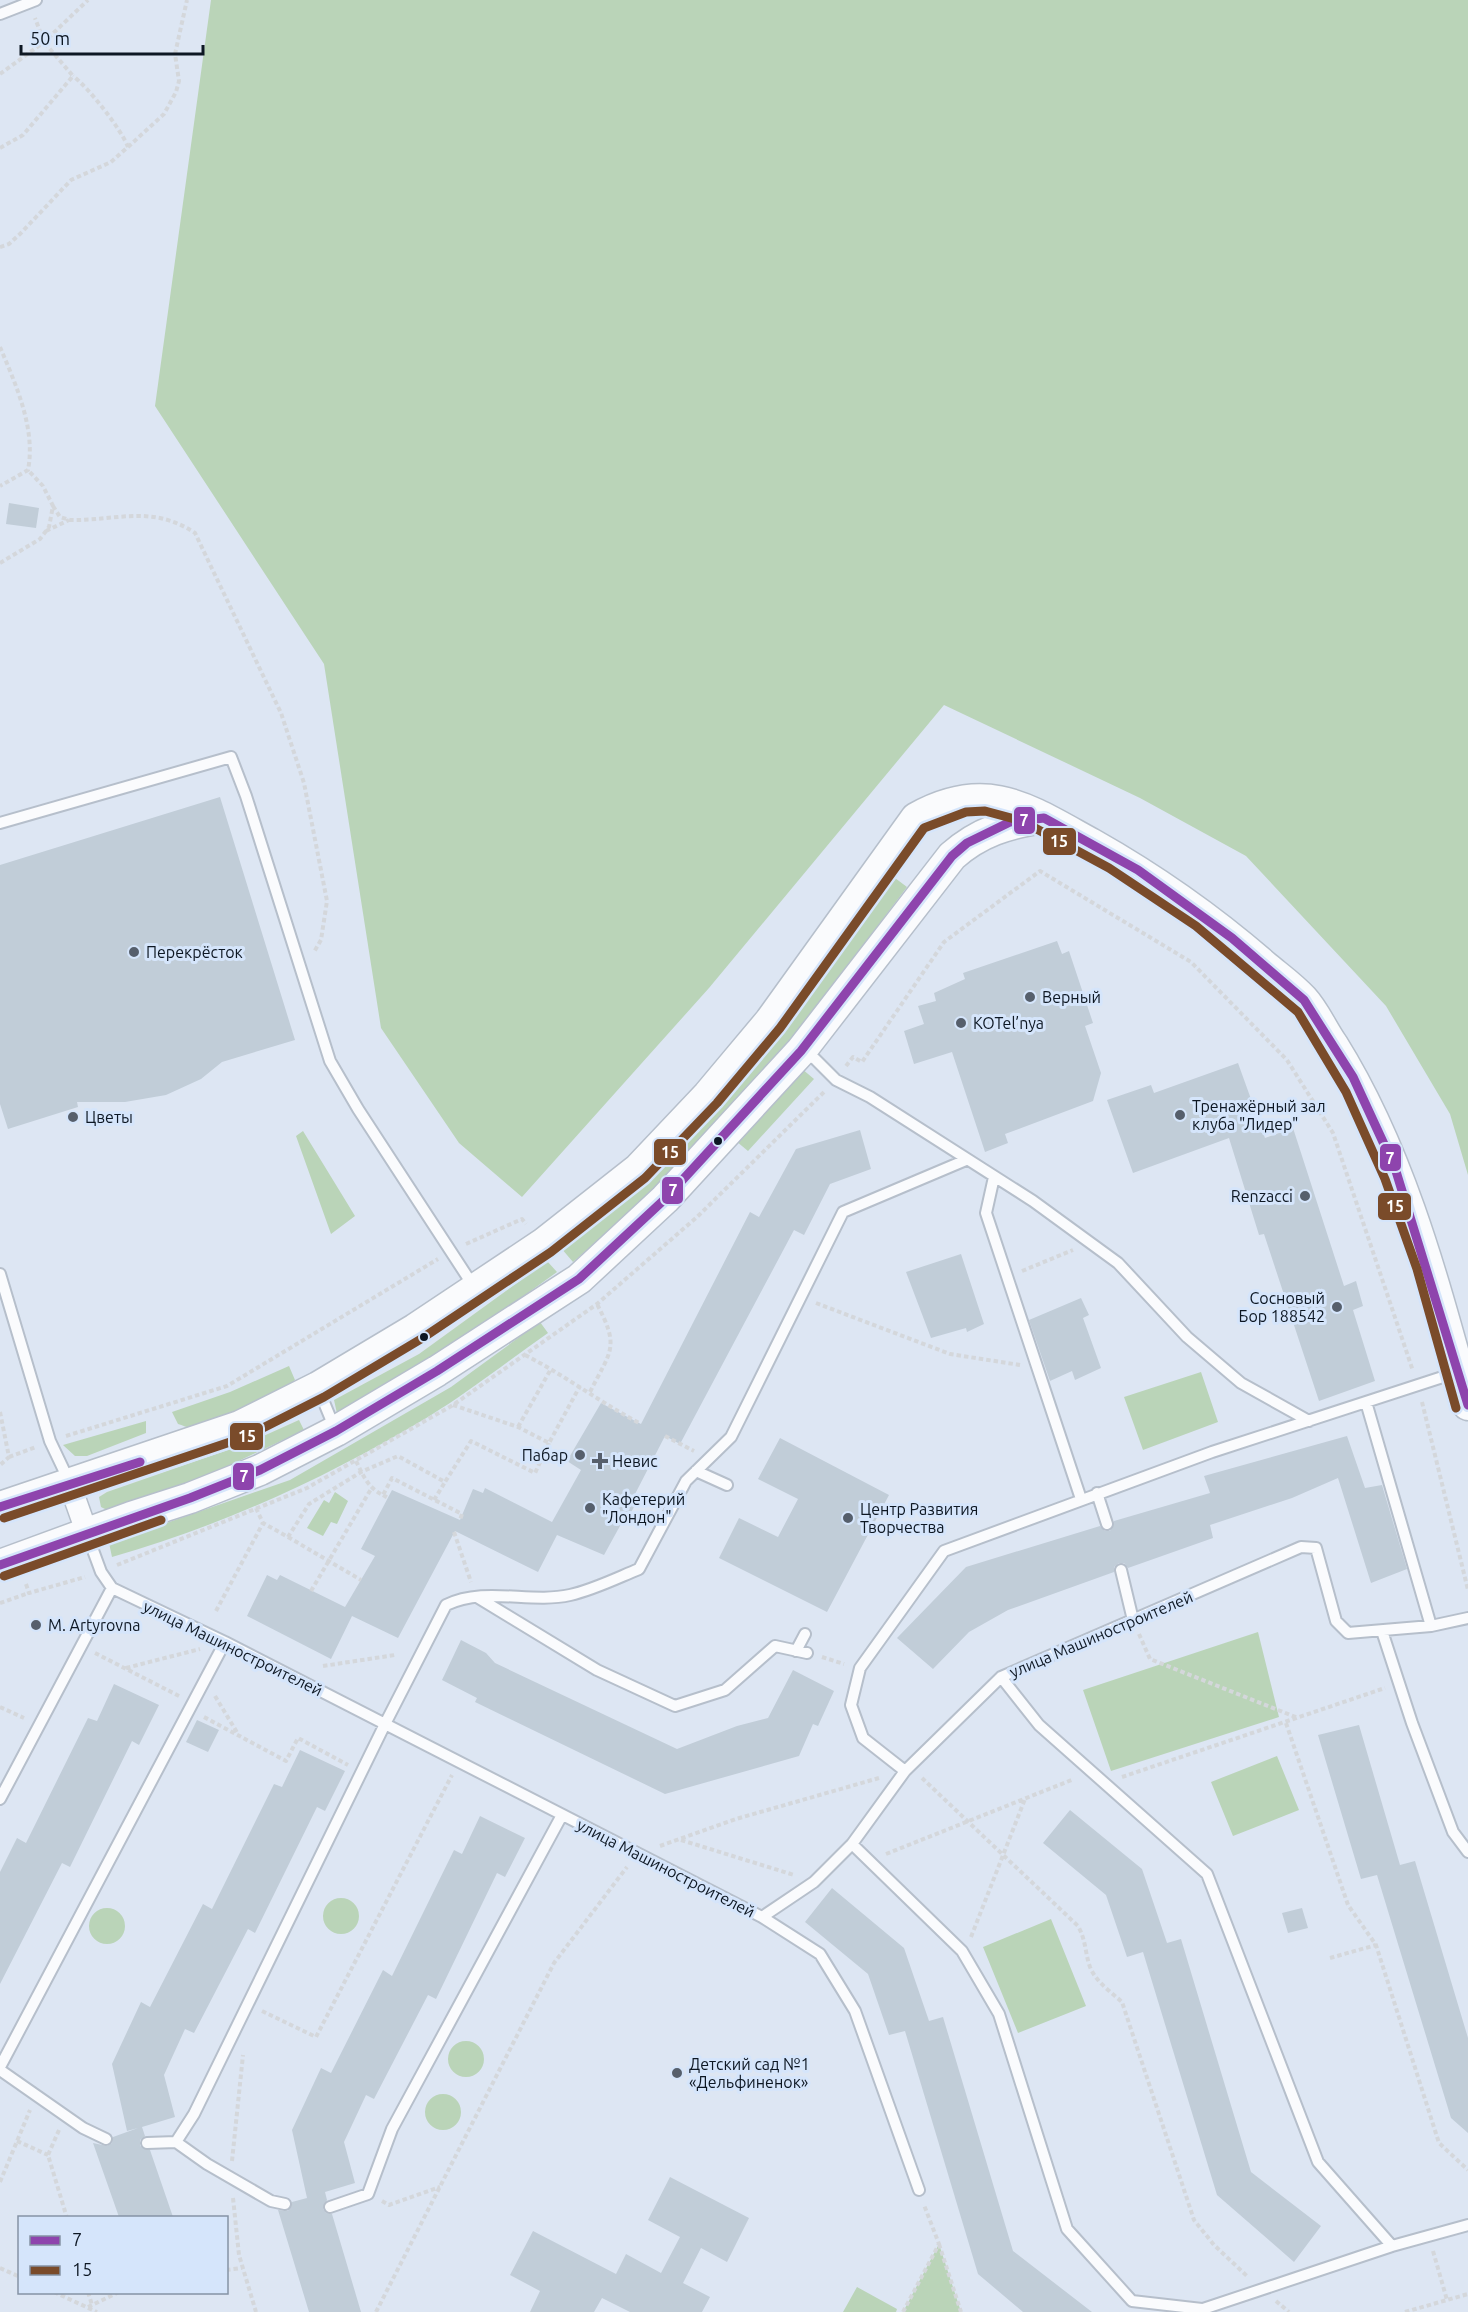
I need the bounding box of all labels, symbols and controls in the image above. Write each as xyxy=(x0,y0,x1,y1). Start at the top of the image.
scale bar xyxy=(21,18,202,56)
text: 50 m xyxy=(30,28,70,48)
line badge: 7 xyxy=(1013,806,1036,835)
text: 7 xyxy=(1019,811,1029,829)
line badge: 15 xyxy=(1042,827,1077,856)
text: 15 xyxy=(1050,832,1068,850)
place label: Перекрёсток xyxy=(146,943,243,961)
marker: Перекрёсток xyxy=(127,945,141,959)
place label: Верный xyxy=(1042,988,1101,1006)
marker: Верный xyxy=(1023,990,1037,1004)
place label: KOTel’nya xyxy=(973,1014,1044,1032)
marker: KOTel’nya xyxy=(954,1016,968,1030)
place label: Тренажёрный зал клуба "Лидер" xyxy=(1192,1097,1326,1133)
place label: Цветы xyxy=(85,1108,133,1126)
marker: Тренажёрный зал клуба "Лидер" xyxy=(1173,1108,1187,1122)
marker: Цветы xyxy=(66,1110,80,1124)
unlabelled marker xyxy=(712,1135,724,1147)
line badge: 15 xyxy=(653,1138,687,1166)
text: 15 xyxy=(661,1143,679,1161)
line badge: 7 xyxy=(1379,1143,1402,1172)
text: 7 xyxy=(1385,1149,1395,1167)
line badge: 7 xyxy=(661,1176,684,1205)
text: 7 xyxy=(668,1181,678,1199)
place label: Renzacci xyxy=(1231,1187,1293,1205)
marker: Renzacci xyxy=(1298,1189,1312,1203)
line badge: 15 xyxy=(1377,1192,1412,1221)
text: 15 xyxy=(1386,1197,1404,1215)
place label: Сосновый Бор 188542 xyxy=(1239,1289,1325,1325)
marker: Сосновый Бор 188542 xyxy=(1330,1300,1344,1314)
unlabelled marker xyxy=(418,1331,430,1343)
line badge: 15 xyxy=(229,1422,264,1451)
text: 15 xyxy=(238,1427,256,1445)
place label: Пабар xyxy=(522,1446,568,1464)
marker: Пабар xyxy=(573,1448,587,1462)
place label: Невис xyxy=(612,1452,658,1470)
marker: Невис xyxy=(593,1454,607,1468)
line badge: 7 xyxy=(232,1462,255,1491)
text: 7 xyxy=(239,1467,249,1485)
place label: Кафетерий "Лондон" xyxy=(602,1490,685,1526)
place label: Центр Развития Творчества xyxy=(860,1500,978,1536)
marker: Кафетерий "Лондон" xyxy=(583,1501,597,1515)
marker: Центр Развития Творчества xyxy=(841,1511,855,1525)
street label: улица Машиностроителей xyxy=(1007,1587,1195,1681)
street label: улица Машиностроителей xyxy=(140,1597,326,1699)
place label: M. Artyrovna xyxy=(48,1616,141,1634)
marker: M. Artyrovna xyxy=(29,1618,43,1632)
street label: улица Машиностроителей xyxy=(574,1815,758,1921)
place label: Детский сад №1 «Дельфиненок» xyxy=(689,2055,810,2091)
marker: Детский сад №1 «Дельфиненок» xyxy=(670,2066,684,2080)
legend xyxy=(18,2216,228,2294)
text: 7 xyxy=(72,2229,82,2249)
text: 15 xyxy=(72,2259,92,2279)

